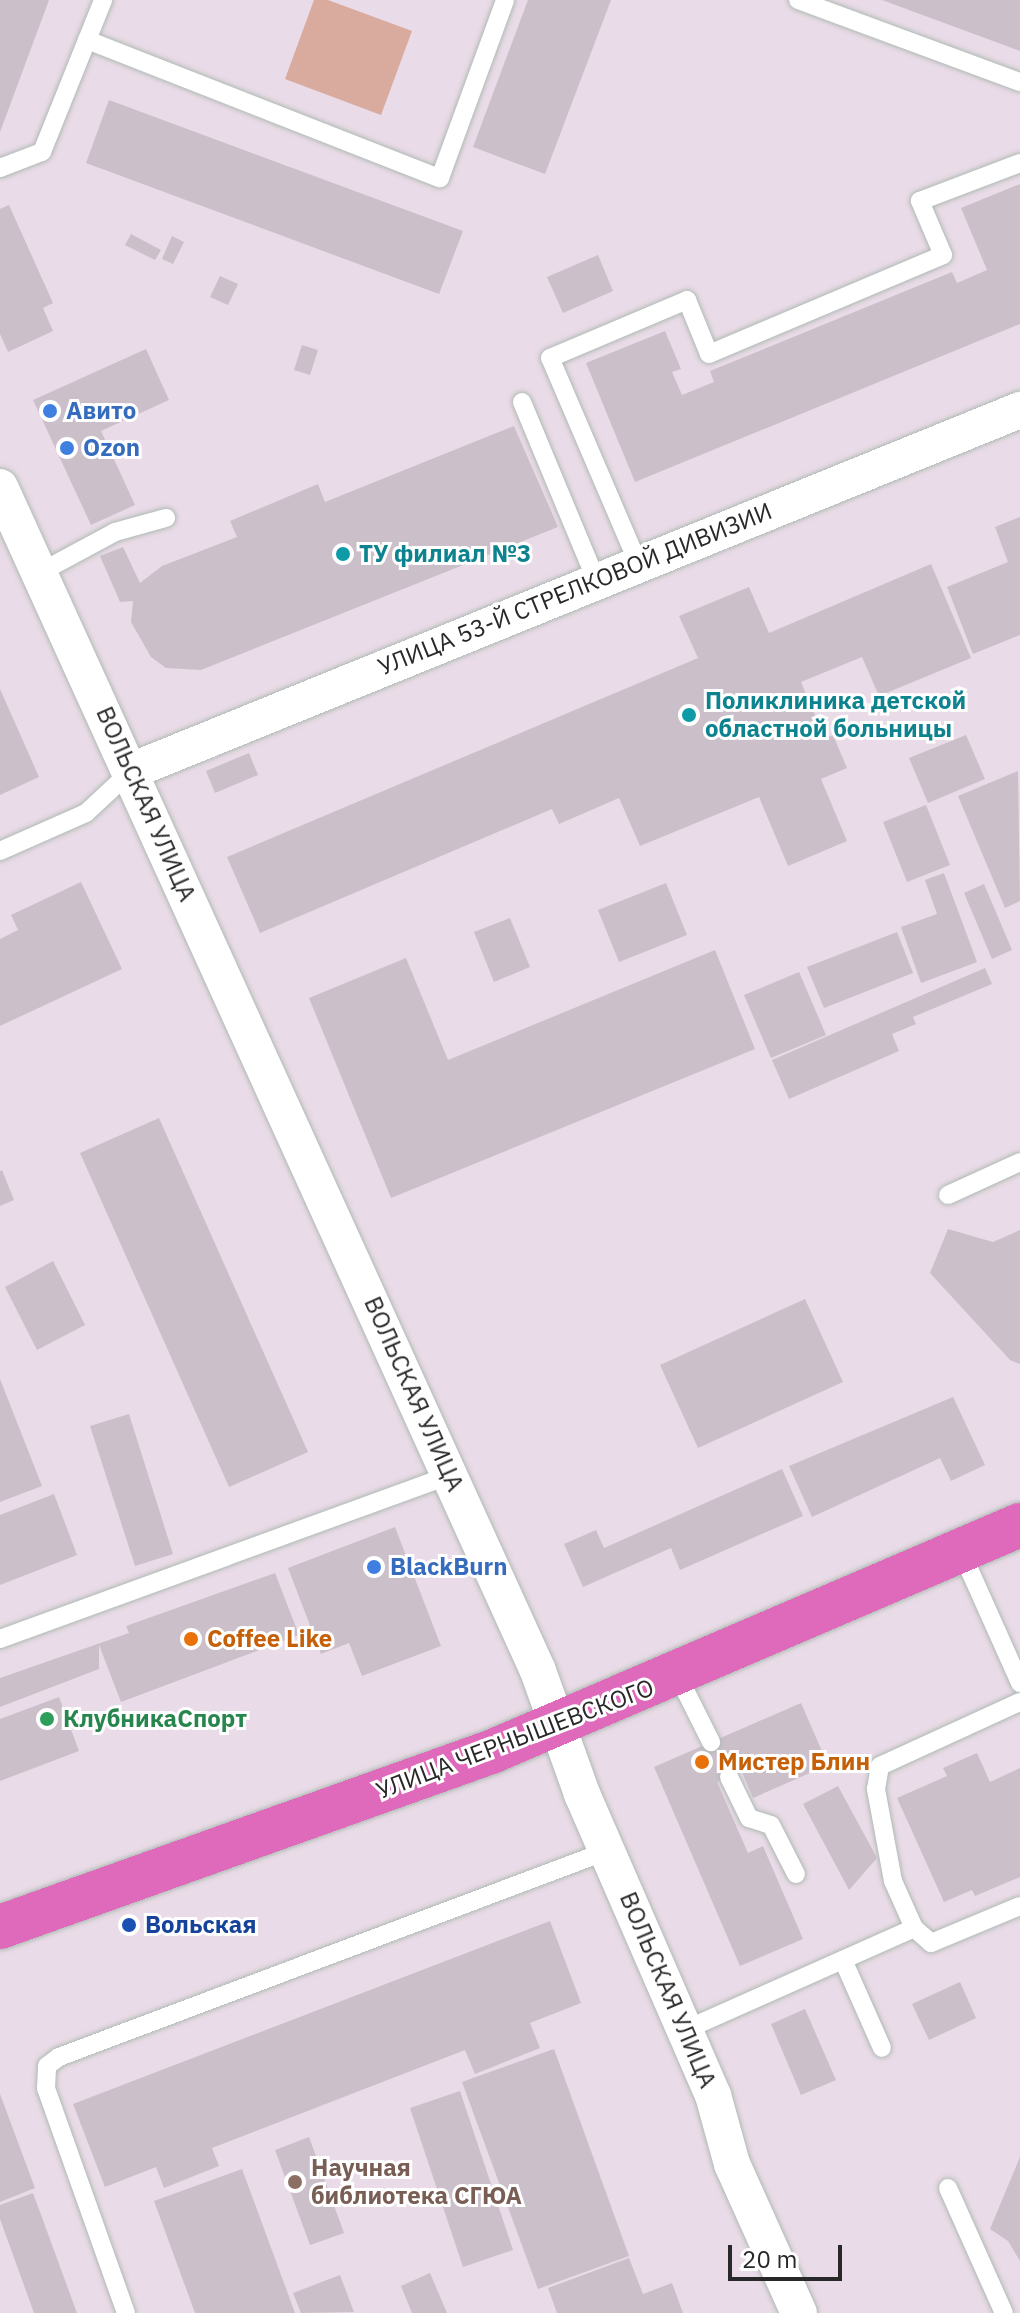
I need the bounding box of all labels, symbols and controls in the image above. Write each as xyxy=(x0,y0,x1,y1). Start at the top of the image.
place label: Авито xyxy=(66,397,136,425)
marker: Авито xyxy=(41,402,59,420)
place label: Ozon xyxy=(83,434,140,462)
marker: Ozon xyxy=(58,439,76,457)
street label: УЛИЦА 53-Й СТРЕЛКОВОЙ ДИВИЗИИ xyxy=(374,497,776,681)
place label: ТУ филиал №3 xyxy=(359,540,531,568)
marker: ТУ филиал №3 xyxy=(334,545,352,563)
place label: Поликлиника детской областной больницы xyxy=(705,687,966,743)
street label: ВОЛЬСКАЯ УЛИЦА xyxy=(90,702,202,906)
marker: Поликлиника детской областной больницы xyxy=(680,706,698,724)
street label: ВОЛЬСКАЯ УЛИЦА xyxy=(358,1292,470,1496)
place label: BlackBurn xyxy=(390,1553,508,1581)
marker: BlackBurn xyxy=(365,1558,383,1576)
place label: Coffee Like xyxy=(207,1625,332,1653)
marker: Coffee Like xyxy=(182,1630,200,1648)
street label: УЛИЦА ЧЕРНЫШЕВСКОГО xyxy=(372,1673,658,1805)
place label: КлубникаСпорт xyxy=(63,1705,247,1733)
marker: КлубникаСпорт xyxy=(38,1710,56,1728)
place label: Мистер Блин xyxy=(718,1748,870,1776)
marker: Мистер Блин xyxy=(693,1753,711,1771)
street label: ВОЛЬСКАЯ УЛИЦА xyxy=(614,1888,722,2092)
place label: Вольская xyxy=(145,1911,256,1939)
marker: Вольская xyxy=(120,1916,138,1934)
place label: Научная библиотека СГЮА xyxy=(311,2154,522,2210)
marker: Научная библиотека СГЮА xyxy=(286,2173,304,2191)
scale bar xyxy=(732,2229,846,2279)
text: 20 m xyxy=(742,2243,797,2275)

